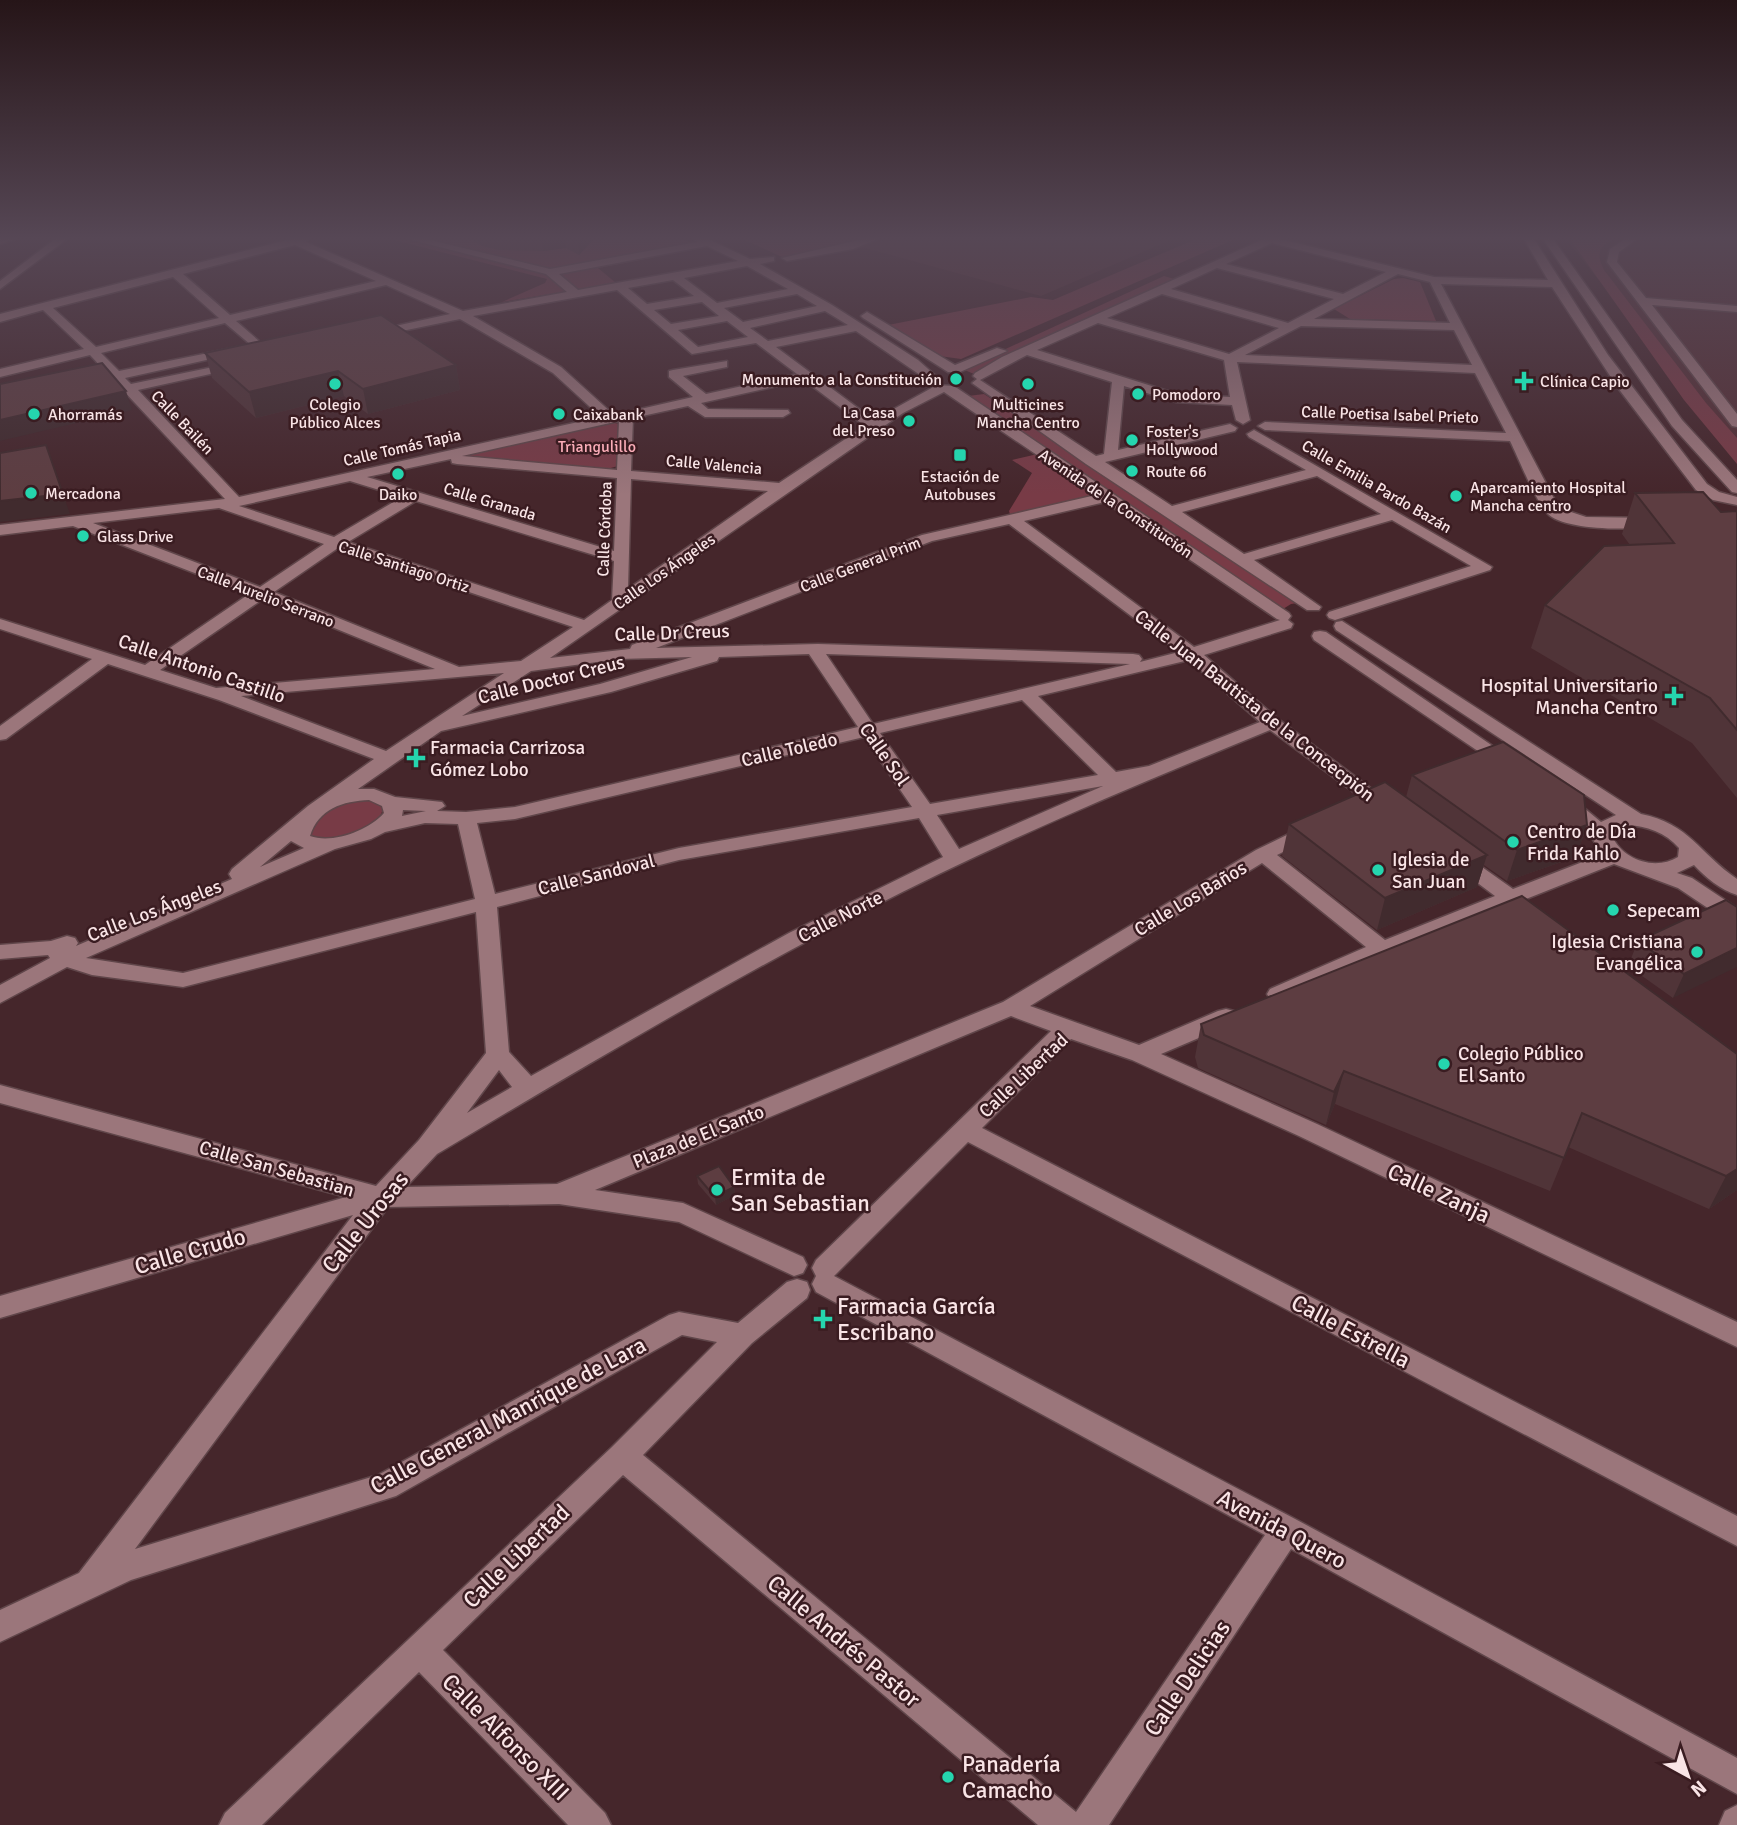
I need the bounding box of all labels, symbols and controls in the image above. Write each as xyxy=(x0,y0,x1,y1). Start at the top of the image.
place label: Monumento a la Constitución xyxy=(742,370,942,390)
marker: Monumento a la Constitución xyxy=(948,371,964,387)
marker: Clínica Capio xyxy=(1514,371,1534,391)
place label: Clínica Capio xyxy=(1540,372,1630,392)
marker: Colegio Público Alces xyxy=(327,376,343,392)
marker: Multicines Mancha Centro xyxy=(1020,376,1036,392)
place label: Pomodoro xyxy=(1152,385,1221,405)
street label: Calle Bailén xyxy=(147,386,218,459)
marker: Pomodoro xyxy=(1130,386,1146,402)
place label: Colegio Público Alces xyxy=(290,395,380,433)
place label: Multicines Mancha Centro xyxy=(976,395,1080,433)
street label: Calle Poetisa Isabel Prieto xyxy=(1301,402,1479,428)
place label: La Casa del Preso xyxy=(833,403,895,441)
place label: Ahorramás xyxy=(48,405,122,425)
place label: Caixabank xyxy=(573,405,644,425)
marker: Ahorramás xyxy=(26,406,42,422)
marker: Caixabank xyxy=(551,406,567,422)
marker: La Casa del Preso xyxy=(901,413,917,429)
place label: Foster's Hollywood xyxy=(1146,422,1218,460)
street label: Calle Tomás Tapia xyxy=(341,425,463,471)
marker: Foster's Hollywood xyxy=(1124,432,1140,448)
street label: Calle Emilia Pardo Bazán xyxy=(1298,436,1455,538)
park label: Triangulillo xyxy=(558,437,636,457)
street label: Avenida de la Constitución xyxy=(1035,445,1196,563)
marker: Estación de Autobuses xyxy=(952,447,968,463)
street label: Calle Valencia xyxy=(665,451,763,479)
place label: Route 66 xyxy=(1146,462,1207,482)
marker: Route 66 xyxy=(1124,463,1140,479)
marker: Daiko xyxy=(390,466,406,482)
place label: Estación de Autobuses xyxy=(921,467,999,505)
street label: Calle Granada xyxy=(441,478,538,526)
place label: Aparcamiento Hospital Mancha centro xyxy=(1470,478,1626,516)
street label: Calle Córdoba xyxy=(593,481,617,577)
place label: Mercadona xyxy=(45,484,121,504)
marker: Mercadona xyxy=(23,485,39,501)
place label: Daiko xyxy=(379,485,417,505)
marker: Aparcamiento Hospital Mancha centro xyxy=(1448,488,1464,504)
place label: Glass Drive xyxy=(97,527,173,547)
marker: Glass Drive xyxy=(75,528,91,544)
street label: Calle Los Ángeles xyxy=(610,529,719,614)
street label: Calle General Prim xyxy=(797,533,923,597)
street label: Calle Santiago Ortiz xyxy=(336,536,472,598)
street label: Calle Aurelio Serrano xyxy=(194,562,337,632)
street label: Calle Juan Bautista de la Concecpión xyxy=(1129,605,1379,807)
street label: Calle Dr Creus xyxy=(614,619,730,647)
street label: Calle Antonio Castillo xyxy=(115,629,289,709)
street label: Calle Doctor Creus xyxy=(475,650,627,710)
place label: Hospital Universitario Mancha Centro xyxy=(1481,674,1658,720)
marker: Hospital Universitario Mancha Centro xyxy=(1664,686,1684,706)
street label: Calle Sol xyxy=(854,718,914,791)
street label: Calle Toledo xyxy=(739,727,840,773)
place label: Farmacia Carrizosa Gómez Lobo xyxy=(430,736,585,782)
marker: Farmacia Carrizosa Gómez Lobo xyxy=(408,750,424,766)
place label: Centro de Día Frida Kahlo xyxy=(1527,820,1636,866)
marker: Centro de Día Frida Kahlo xyxy=(1505,834,1521,850)
place label: Iglesia de San Juan xyxy=(1392,848,1469,894)
street label: Calle Sandoval xyxy=(535,849,657,901)
street label: Calle Los Baños xyxy=(1130,856,1251,942)
marker: Iglesia de San Juan xyxy=(1370,862,1386,878)
street label: Calle Los Ángeles xyxy=(84,874,225,948)
street label: Calle Norte xyxy=(794,885,887,948)
place label: Sepecam xyxy=(1627,899,1700,923)
marker: Sepecam xyxy=(1605,902,1621,918)
place label: Iglesia Cristiana Evangélica xyxy=(1551,930,1683,976)
marker: Iglesia Cristiana Evangélica xyxy=(1689,944,1705,960)
street label: Calle Libertad xyxy=(974,1028,1073,1123)
place label: Colegio Público El Santo xyxy=(1458,1042,1584,1088)
marker: Colegio Público El Santo xyxy=(1436,1056,1452,1072)
street label: Plaza de El Santo xyxy=(629,1100,768,1174)
street label: Calle San Sebastian xyxy=(196,1135,357,1203)
street label: Calle Zanja xyxy=(1383,1157,1495,1230)
place label: Ermita de San Sebastian xyxy=(731,1163,870,1218)
street label: Calle Urosas xyxy=(316,1166,415,1279)
marker: Ermita de San Sebastian xyxy=(709,1182,725,1198)
street label: Calle Crudo xyxy=(131,1222,249,1281)
street label: Calle Estrella xyxy=(1286,1288,1415,1375)
place label: Farmacia García Escribano xyxy=(837,1292,996,1347)
marker: Farmacia García Escribano xyxy=(815,1311,831,1327)
street label: Calle General Manrique de Lara xyxy=(365,1330,651,1501)
street label: Avenida Quero xyxy=(1212,1483,1351,1576)
street label: Calle Libertad xyxy=(457,1498,576,1614)
street label: Calle Andrés Pastor xyxy=(761,1569,927,1714)
street label: Calle Delicias xyxy=(1138,1615,1237,1742)
street label: Calle Alfonso XIII xyxy=(436,1668,575,1807)
north arrow xyxy=(1653,1741,1723,1811)
place label: Panadería Camacho xyxy=(962,1750,1061,1805)
marker: Panadería Camacho xyxy=(940,1769,956,1785)
text: N xyxy=(1686,1775,1711,1802)

